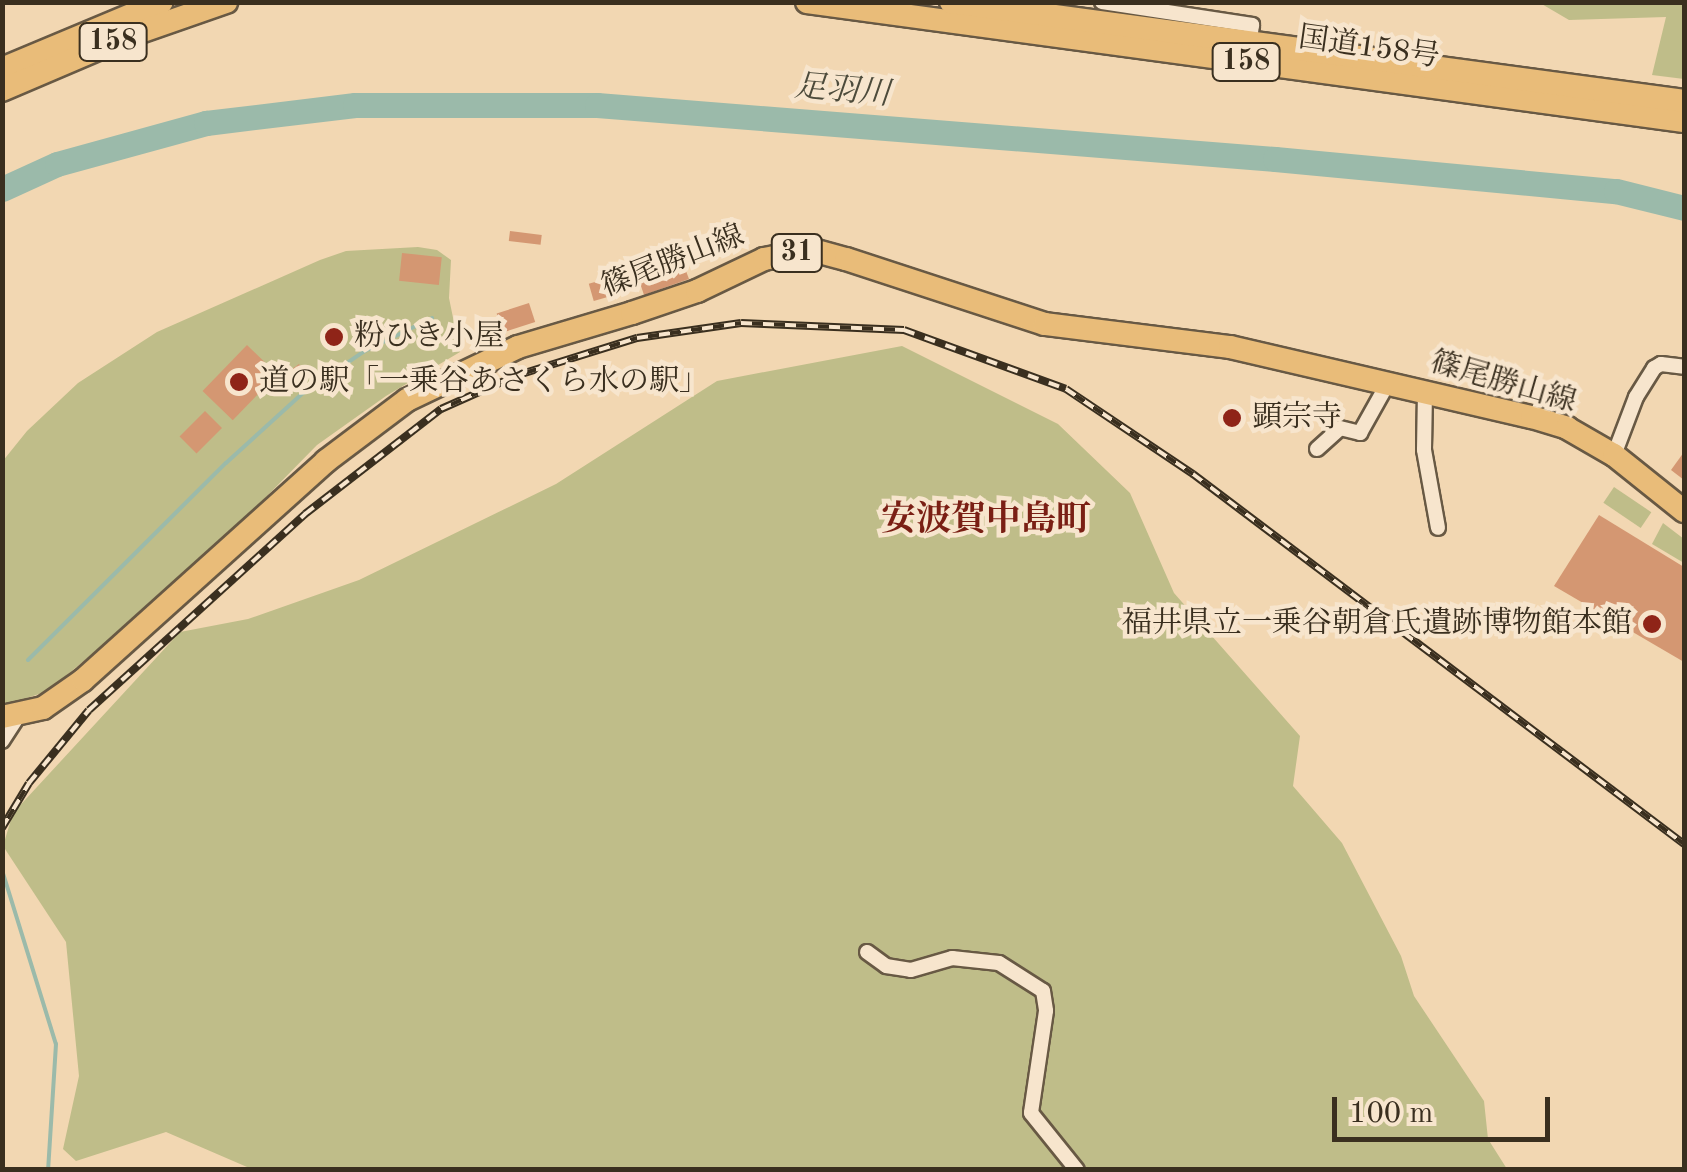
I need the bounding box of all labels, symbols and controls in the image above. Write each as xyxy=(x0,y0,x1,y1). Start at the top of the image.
road number: 158 xyxy=(78,19,148,65)
street label: 国道158号 xyxy=(1296,20,1442,76)
road number: 158 xyxy=(1211,39,1281,85)
water label: 足羽川 xyxy=(793,69,891,115)
street label: 篠尾勝山線 xyxy=(597,218,749,306)
road number: 31 xyxy=(770,230,824,276)
place label: 粉ひき小屋 xyxy=(354,319,504,355)
marker: 粉ひき小屋 xyxy=(323,326,345,348)
street label: 篠尾勝山線 xyxy=(1426,345,1580,421)
place label: 道の駅「一乗谷あさくら水の駅」 xyxy=(259,364,709,400)
marker: 道の駅「一乗谷あさくら水の駅」 xyxy=(228,371,250,393)
place label: 顕宗寺 xyxy=(1252,400,1342,436)
marker: 顕宗寺 xyxy=(1221,407,1243,429)
district label: 安波賀中島町 xyxy=(881,500,1091,542)
place label: 福井県立一乗谷朝倉氏遺跡博物館本館 xyxy=(1122,606,1632,642)
marker: 福井県立一乗谷朝倉氏遺跡博物館本館 xyxy=(1641,613,1663,635)
scale bar xyxy=(1337,1077,1554,1139)
text: 100 m xyxy=(1349,1099,1433,1129)

